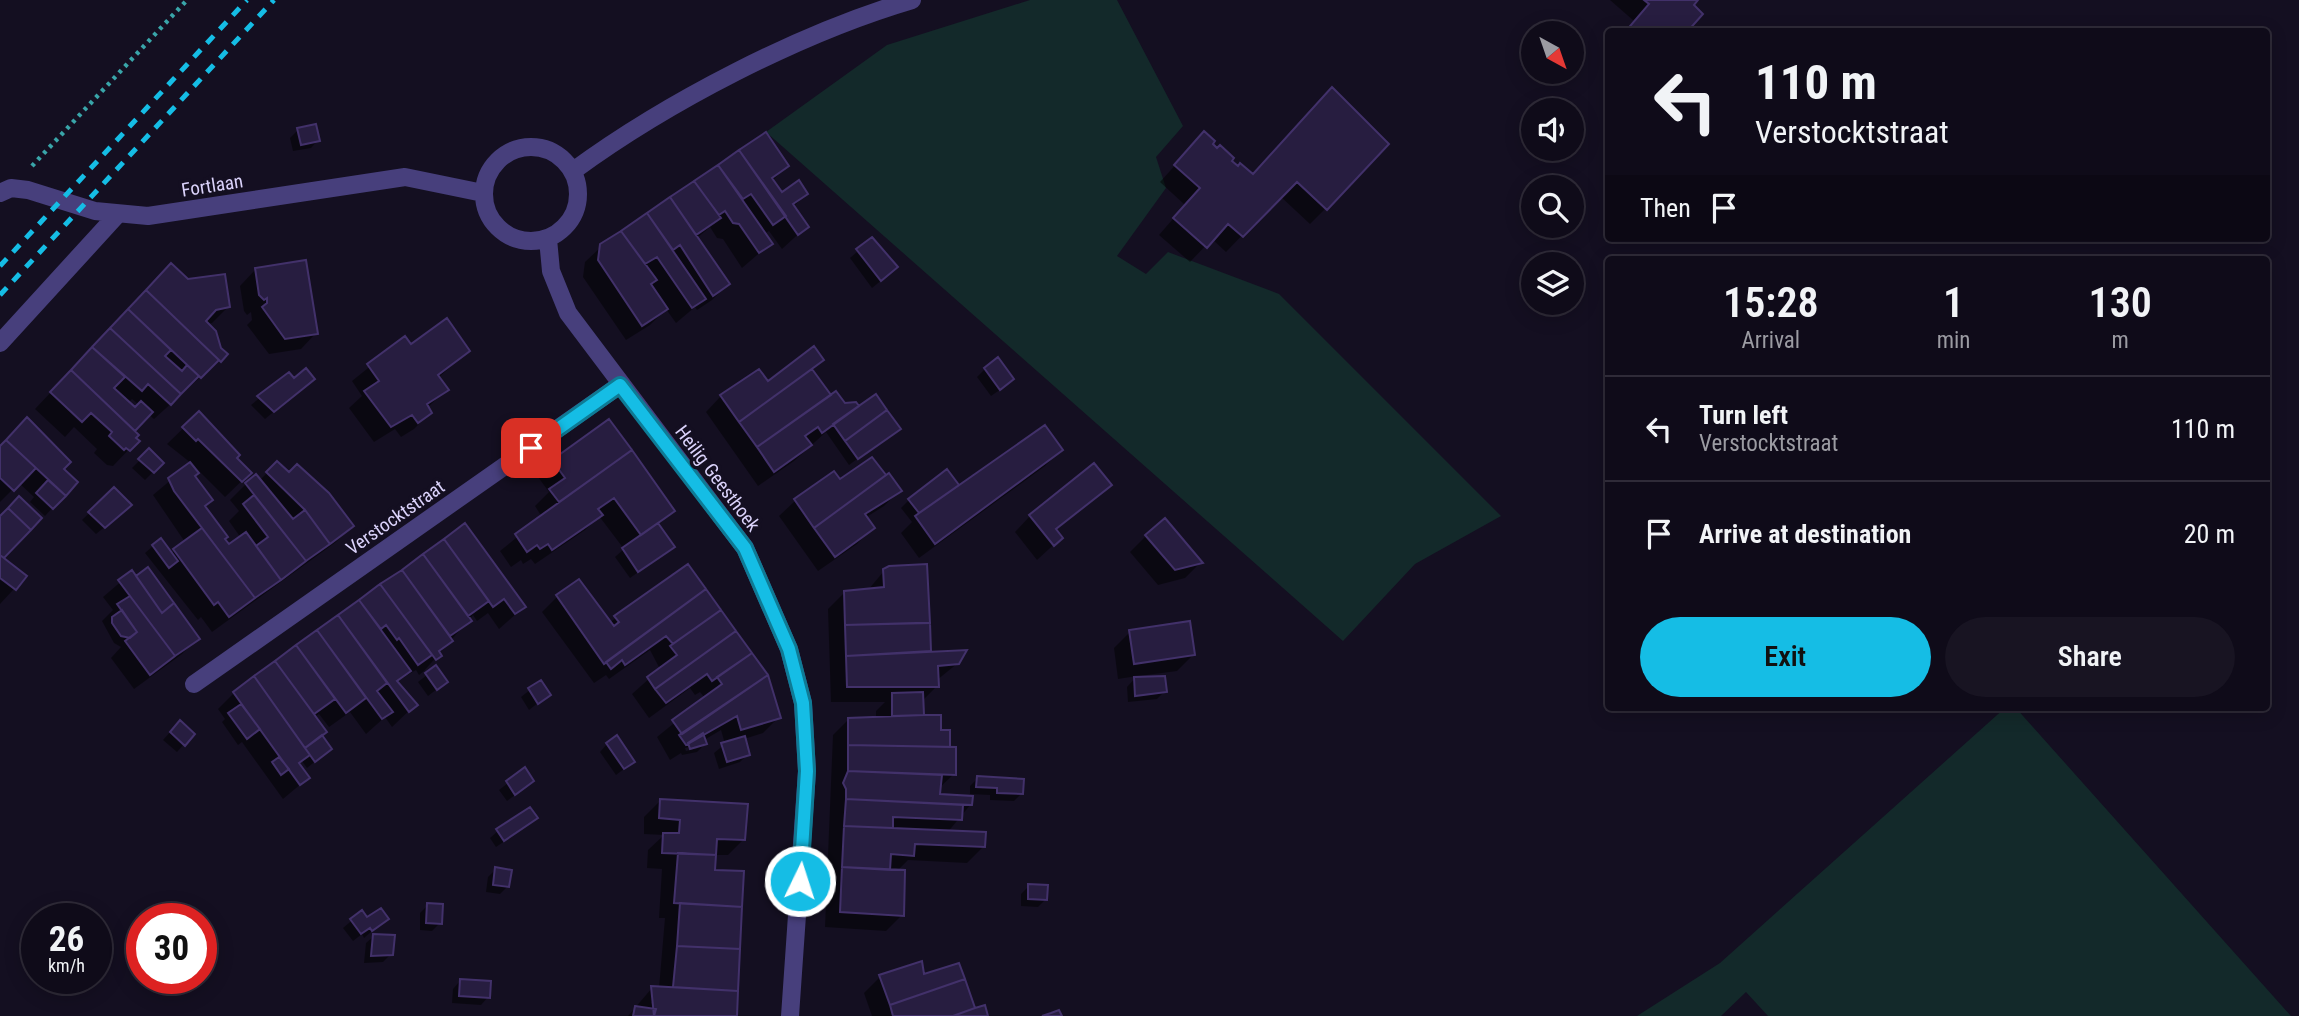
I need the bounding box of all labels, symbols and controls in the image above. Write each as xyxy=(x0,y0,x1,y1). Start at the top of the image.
north arrow xyxy=(1521,21,1584,84)
map controls xyxy=(1521,21,1584,315)
text: 110 m xyxy=(1755,54,1877,111)
icon: left xyxy=(1640,56,1731,147)
button: sound xyxy=(1521,98,1584,161)
text: Verstocktstraat xyxy=(1755,113,1949,151)
street label: Fortlaan xyxy=(180,169,245,202)
button: search xyxy=(1521,175,1584,238)
icon: arrive xyxy=(1705,189,1743,227)
text: Then xyxy=(1640,193,1691,223)
button: layers xyxy=(1521,252,1584,315)
text: 15:28 xyxy=(1723,278,1819,327)
text: 1 xyxy=(1943,278,1964,327)
text: 130 xyxy=(2089,278,2152,327)
text: Arrival xyxy=(1742,327,1800,354)
text: min xyxy=(1937,327,1970,354)
text: m xyxy=(2112,327,2129,354)
text: Turn left xyxy=(1699,400,1788,430)
icon: left xyxy=(1640,410,1678,448)
text: 110 m xyxy=(2171,414,2235,444)
pin xyxy=(501,418,561,478)
street label: Heilig Geesthoek xyxy=(670,421,765,536)
icon: arrive xyxy=(512,429,550,467)
text: Verstocktstraat xyxy=(1699,430,1838,457)
street label: Verstocktstraat xyxy=(342,475,449,560)
icon: arrive xyxy=(1640,515,1678,553)
text: Arrive at destination xyxy=(1699,519,1911,549)
text: 20 m xyxy=(2184,519,2235,549)
button: Exit xyxy=(1640,617,1931,697)
button: Share xyxy=(1945,617,2235,697)
position arrow xyxy=(763,844,837,918)
speed limit sign: 30 xyxy=(126,903,217,994)
text: 26 xyxy=(49,919,84,960)
text: km/h xyxy=(48,955,85,976)

